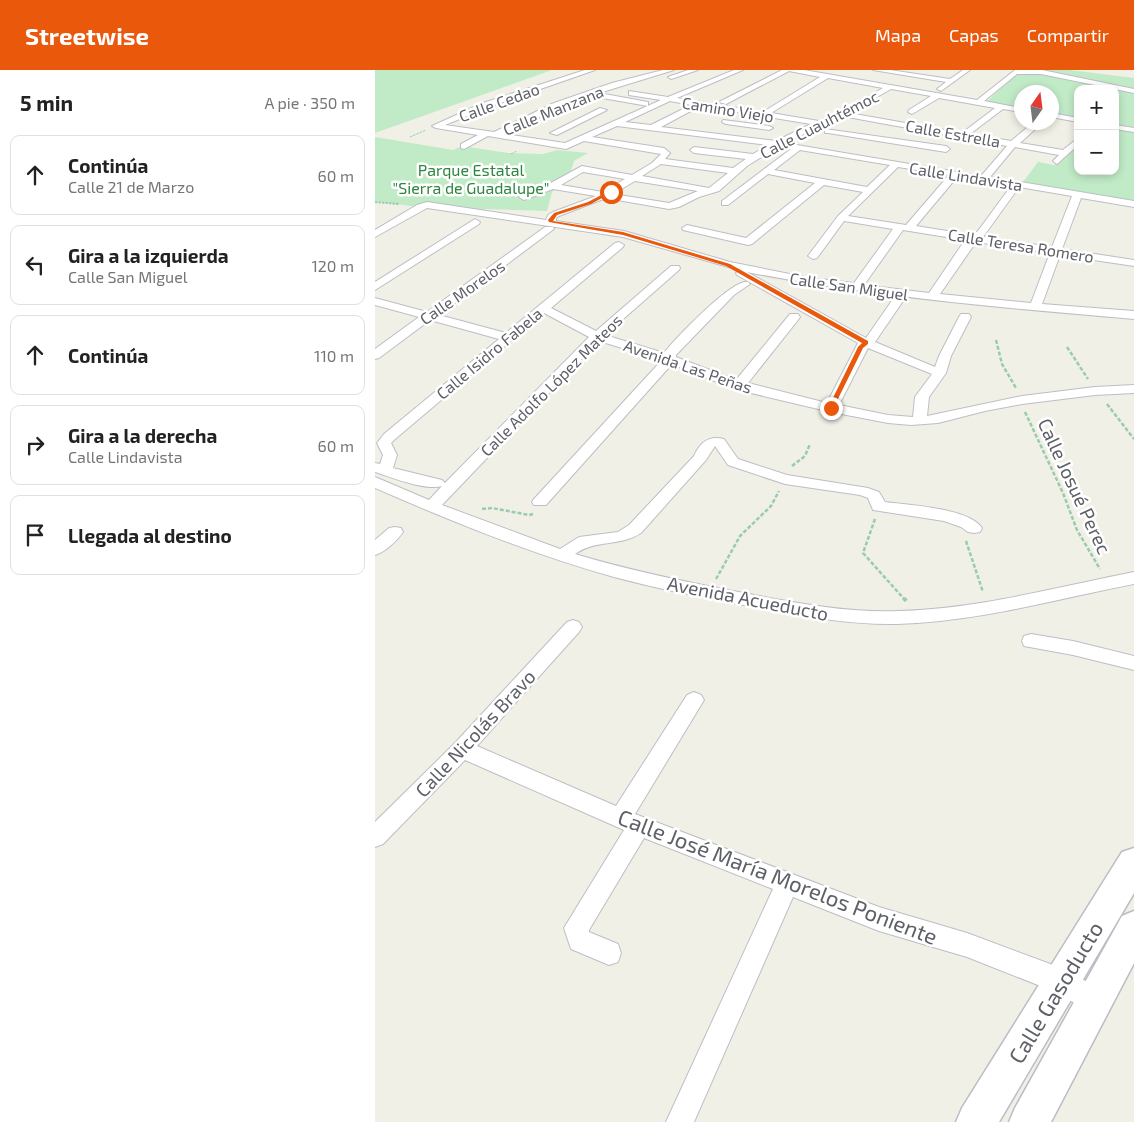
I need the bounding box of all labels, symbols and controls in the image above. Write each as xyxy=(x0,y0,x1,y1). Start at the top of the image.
text: Streetwise xyxy=(25,21,149,50)
text: Mapa xyxy=(875,24,921,46)
text: Capas xyxy=(949,24,999,46)
text: Compartir xyxy=(1027,24,1109,46)
street label: Calle Cedao xyxy=(456,79,542,125)
street label: Calle Manzana xyxy=(500,81,606,139)
north arrow xyxy=(1014,85,1059,130)
map controls xyxy=(1074,85,1119,175)
button: + xyxy=(1074,85,1119,130)
street label: Calle Cuauhtémoc xyxy=(756,86,882,162)
text: 5 min xyxy=(20,90,73,115)
street label: Camino Viejo xyxy=(680,92,775,127)
text: A pie · 350 m xyxy=(264,93,355,112)
street label: Calle Estrella xyxy=(904,115,1002,151)
button: − xyxy=(1074,130,1119,175)
text: Continúa xyxy=(68,154,148,177)
street label: Calle Lindavista xyxy=(908,158,1024,194)
park label: Parque Estatal "Sierra de Guadalupe" xyxy=(393,160,549,197)
icon: ahead xyxy=(21,161,49,189)
text: 60 m xyxy=(318,166,354,185)
text: Calle 21 de Marzo xyxy=(68,177,194,196)
route start xyxy=(600,181,623,204)
street label: Calle Teresa Romero xyxy=(947,224,1095,266)
text: Gira a la izquierda xyxy=(68,244,229,267)
icon: left xyxy=(21,251,49,279)
text: 120 m xyxy=(311,256,354,275)
street label: Calle Morelos xyxy=(416,256,508,328)
text: Calle San Miguel xyxy=(68,267,188,286)
street label: Calle San Miguel xyxy=(788,268,910,304)
street label: Calle Isidro Fabela xyxy=(432,303,546,403)
street label: Calle Adolfo López Mateos xyxy=(476,310,626,460)
street label: Avenida Las Peñas xyxy=(621,335,755,397)
icon: ahead xyxy=(21,341,49,369)
text: Continúa xyxy=(68,344,148,367)
text: 110 m xyxy=(314,346,354,365)
route end xyxy=(820,397,843,420)
street label: Calle Josué Perec xyxy=(1034,415,1116,557)
text: Gira a la derecha xyxy=(68,424,217,447)
icon: right xyxy=(21,431,49,459)
text: 60 m xyxy=(318,436,354,455)
text: Calle Lindavista xyxy=(68,447,182,466)
icon: arrive xyxy=(21,521,49,549)
text: Llegada al destino xyxy=(68,524,232,547)
street label: Avenida Acueducto xyxy=(665,571,831,625)
street label: Calle Nicolás Bravo xyxy=(410,665,540,801)
street label: Calle José María Morelos Poniente xyxy=(615,803,941,949)
street label: Calle Gasoducto xyxy=(1002,916,1108,1068)

